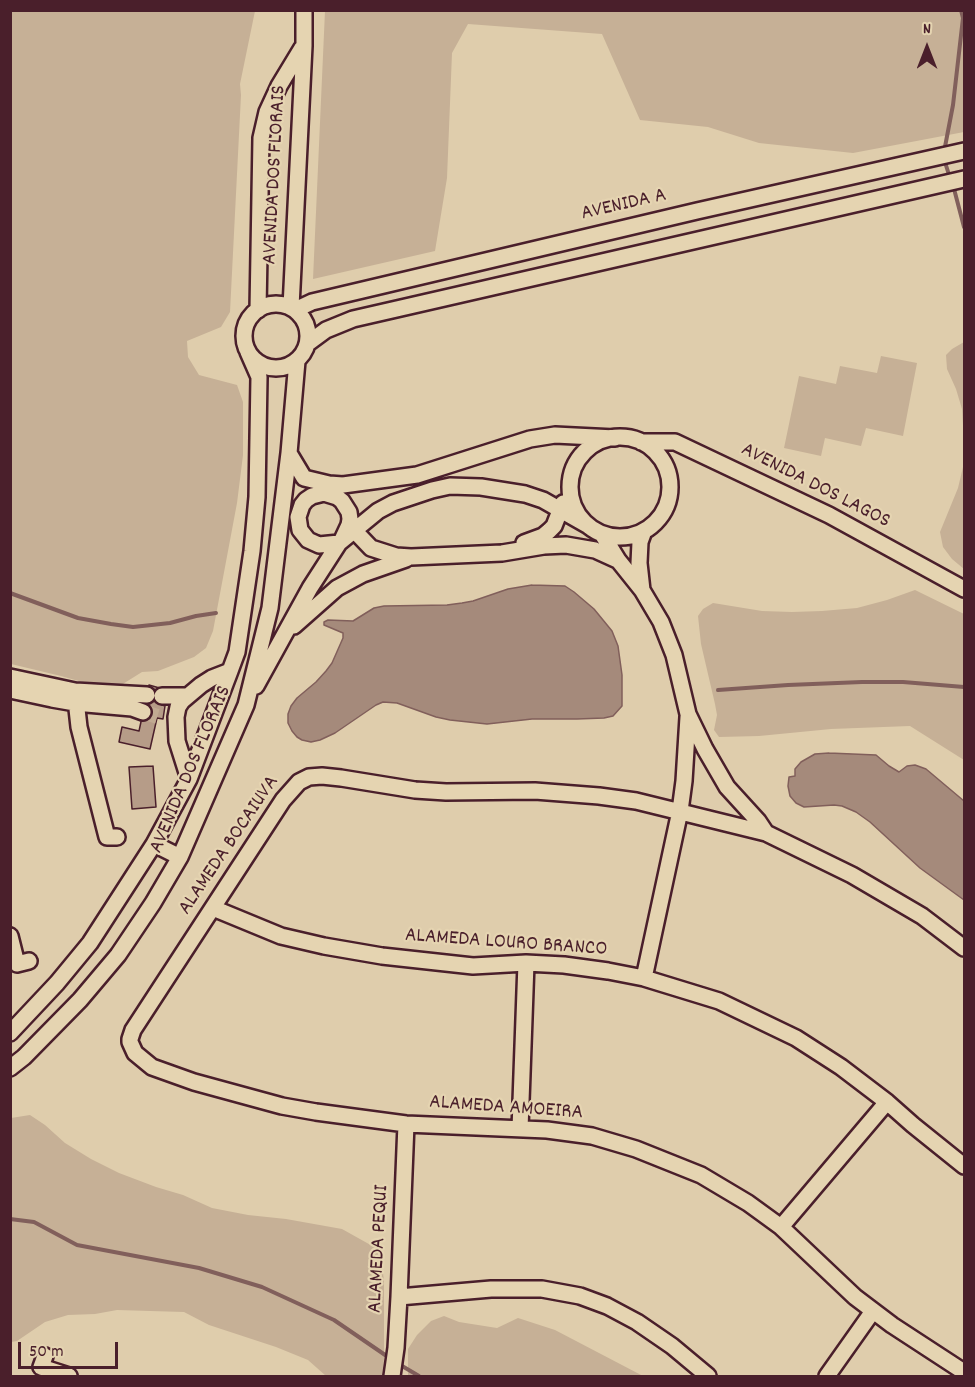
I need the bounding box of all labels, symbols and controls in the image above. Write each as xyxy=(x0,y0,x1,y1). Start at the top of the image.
north arrow xyxy=(897,18,957,78)
text: N xyxy=(923,18,931,41)
street label: AVENIDA DOS FLORAIS xyxy=(259,85,293,265)
street label: AVENIDA A xyxy=(579,184,669,228)
street label: AVENIDA DOS LAGOS xyxy=(736,439,894,535)
street label: AVENIDA DOS FLORAIS xyxy=(145,682,239,858)
street label: ALAMEDA BOCAIUVA xyxy=(174,772,286,920)
street label: ALAMEDA LOURO BRANCO xyxy=(404,924,608,964)
street label: ALAMEDA AMOEIRA xyxy=(428,1091,584,1127)
street label: ALAMEDA PEQUI xyxy=(364,1184,396,1314)
scale bar xyxy=(21,1330,122,1368)
text: 50 m xyxy=(29,1340,64,1365)

